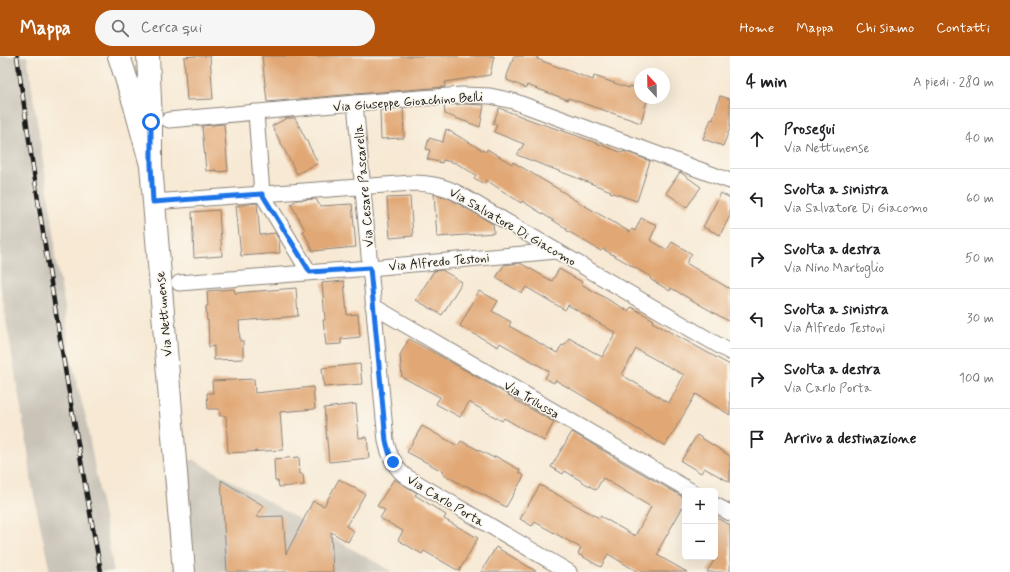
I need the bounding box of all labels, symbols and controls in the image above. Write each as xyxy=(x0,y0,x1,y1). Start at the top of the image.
search box xyxy=(95,10,375,46)
text: Mappa xyxy=(20,16,71,41)
icon: search xyxy=(109,17,131,39)
text: Cerca qui xyxy=(141,18,202,38)
text: Home xyxy=(739,19,774,37)
text: Mappa xyxy=(796,19,834,37)
text: Chi siamo xyxy=(856,19,914,37)
text: Contatti xyxy=(936,19,990,37)
north arrow xyxy=(634,68,670,104)
text: 4 min xyxy=(746,71,787,93)
text: A piedi · 280 m xyxy=(913,74,994,91)
street label: Via Giuseppe Gioachino Belli xyxy=(332,89,484,116)
route start xyxy=(142,113,160,131)
text: Prosegui xyxy=(784,120,835,140)
street label: Via Cesare Pascarella xyxy=(351,124,378,248)
icon: ahead xyxy=(746,128,768,150)
text: 40 m xyxy=(965,130,994,147)
text: Via Nettunense xyxy=(784,140,870,157)
text: Svolta a sinistra xyxy=(784,180,889,200)
street label: Via Salvatore Di Giacomo xyxy=(446,184,579,271)
icon: left xyxy=(746,188,768,210)
text: 60 m xyxy=(966,190,994,207)
text: Via Salvatore Di Giacomo xyxy=(784,200,928,217)
text: Svolta a destra xyxy=(784,240,881,260)
icon: right xyxy=(746,248,768,270)
street label: Via Alfredo Testoni xyxy=(388,250,490,275)
text: 50 m xyxy=(965,250,994,267)
text: Via Nino Martoglio xyxy=(784,260,884,277)
street label: Via Nettunense xyxy=(152,270,177,357)
text: Svolta a sinistra xyxy=(784,300,889,320)
icon: left xyxy=(746,308,768,330)
text: 30 m xyxy=(967,310,994,327)
text: Via Alfredo Testoni xyxy=(784,320,885,337)
text: Svolta a destra xyxy=(784,360,881,380)
icon: right xyxy=(746,368,768,390)
text: 100 m xyxy=(959,370,994,387)
street label: Via Trilussa xyxy=(500,377,562,423)
text: Via Carlo Porta xyxy=(784,380,871,397)
icon: arrive xyxy=(746,428,768,450)
text: Arrivo a destinazione xyxy=(784,429,917,449)
route end xyxy=(384,453,402,471)
street label: Via Carlo Porta xyxy=(403,471,487,531)
map controls xyxy=(682,488,718,560)
button: + xyxy=(682,488,718,524)
button: − xyxy=(682,524,718,560)

